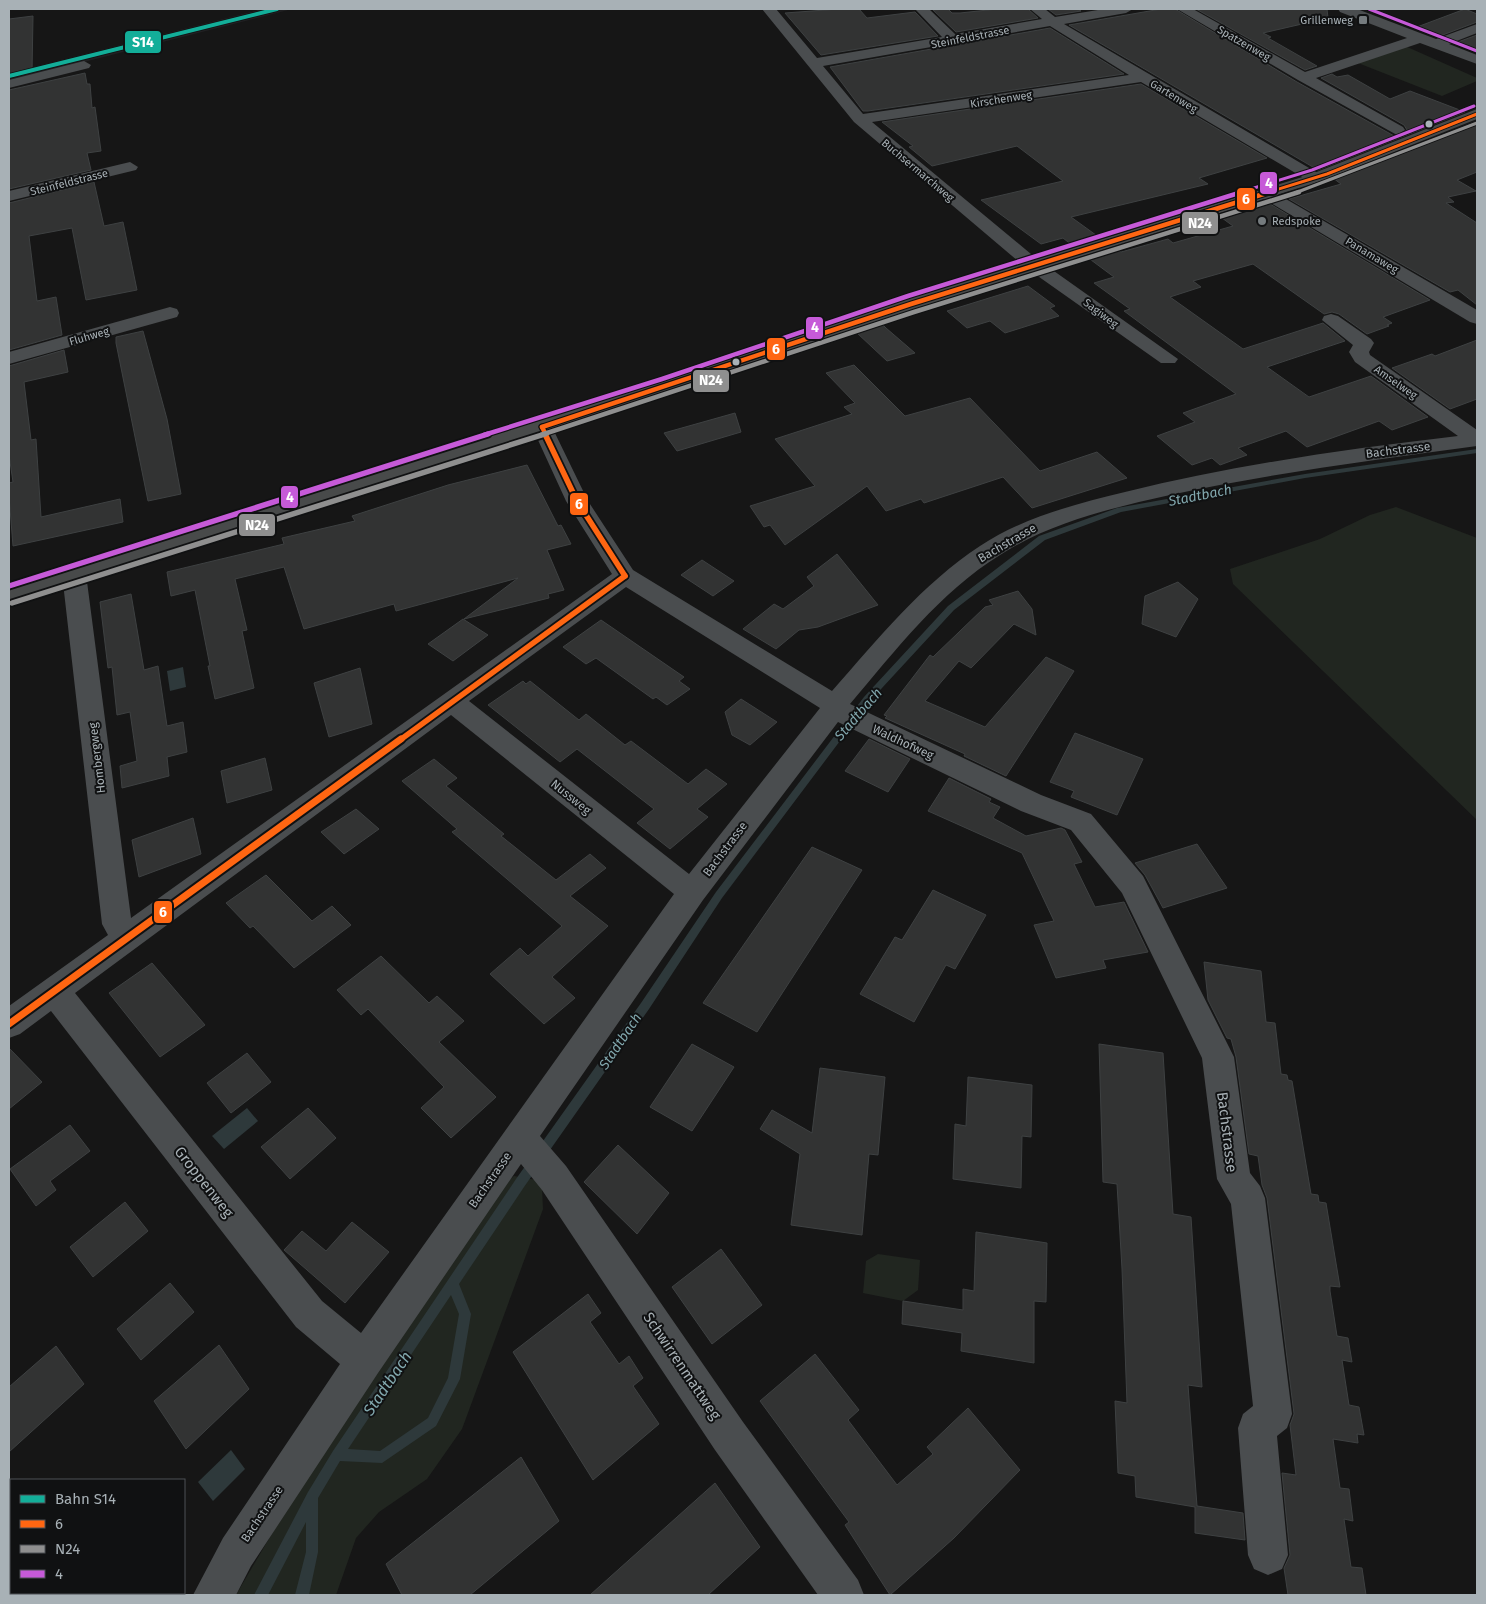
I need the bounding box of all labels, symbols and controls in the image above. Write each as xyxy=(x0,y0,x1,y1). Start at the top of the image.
place label: Grillenweg xyxy=(1300,14,1353,27)
marker: Grillenweg xyxy=(1357,14,1369,26)
street label: Spatzenweg xyxy=(1215,23,1273,64)
street label: Steinfeldstrasse xyxy=(930,24,1010,51)
line badge: S14 xyxy=(124,30,162,54)
text: S14 xyxy=(132,34,154,51)
street label: Gartenweg xyxy=(1148,77,1200,116)
street label: Kirschenweg xyxy=(969,88,1033,111)
unlabelled marker xyxy=(1424,119,1434,129)
street label: Buchsermarchweg xyxy=(879,136,957,205)
street label: Steinfeldstrasse xyxy=(29,167,109,198)
line badge: 4 xyxy=(1259,171,1278,195)
text: 4 xyxy=(1265,175,1273,192)
line badge: 6 xyxy=(1236,187,1256,211)
text: 6 xyxy=(1242,191,1250,208)
line badge: N24 xyxy=(1181,211,1219,235)
text: N24 xyxy=(1188,215,1212,232)
marker: Redspoke xyxy=(1256,215,1268,227)
place label: Redspoke xyxy=(1272,215,1321,228)
street label: Panamaweg xyxy=(1343,235,1401,276)
street label: Sagiweg xyxy=(1081,296,1121,331)
line badge: 4 xyxy=(805,316,824,340)
text: 4 xyxy=(811,319,819,336)
street label: Fluhweg xyxy=(68,325,111,348)
line badge: 6 xyxy=(766,337,786,361)
text: 6 xyxy=(772,341,780,358)
unlabelled marker xyxy=(731,357,741,367)
street label: Amselweg xyxy=(1372,363,1420,402)
line badge: N24 xyxy=(692,369,730,393)
text: N24 xyxy=(699,372,723,389)
street label: Bachstrasse xyxy=(1365,439,1431,461)
water label: Stadtbach xyxy=(1166,481,1233,510)
line badge: 4 xyxy=(280,485,299,509)
text: 4 xyxy=(286,489,294,506)
line badge: 6 xyxy=(569,492,589,516)
text: 6 xyxy=(575,496,583,513)
line badge: N24 xyxy=(238,513,276,537)
text: N24 xyxy=(245,517,269,534)
street label: Bachstrasse xyxy=(975,521,1039,565)
water label: Stadtbach xyxy=(830,685,886,745)
street label: Hombergweg xyxy=(86,721,108,794)
street label: Waldhofweg xyxy=(870,722,937,763)
street label: Nussweg xyxy=(548,777,594,818)
street label: Bachstrasse xyxy=(700,819,750,879)
line badge: 6 xyxy=(153,900,173,924)
text: 6 xyxy=(159,904,167,921)
water label: Stadtbach xyxy=(595,1010,645,1073)
street label: Bachstrasse xyxy=(1213,1091,1241,1173)
street label: Groppenweg xyxy=(171,1143,237,1221)
street label: Bachstrasse xyxy=(466,1149,514,1211)
street label: Schwirrenmattweg xyxy=(639,1309,725,1423)
water label: Stadtbach xyxy=(358,1348,416,1420)
legend xyxy=(10,1479,185,1594)
street label: Bachstrasse xyxy=(238,1483,286,1545)
text: Bahn S14 xyxy=(55,1490,116,1508)
text: 6 xyxy=(55,1515,63,1533)
text: N24 xyxy=(55,1540,80,1558)
text: 4 xyxy=(55,1565,63,1583)

